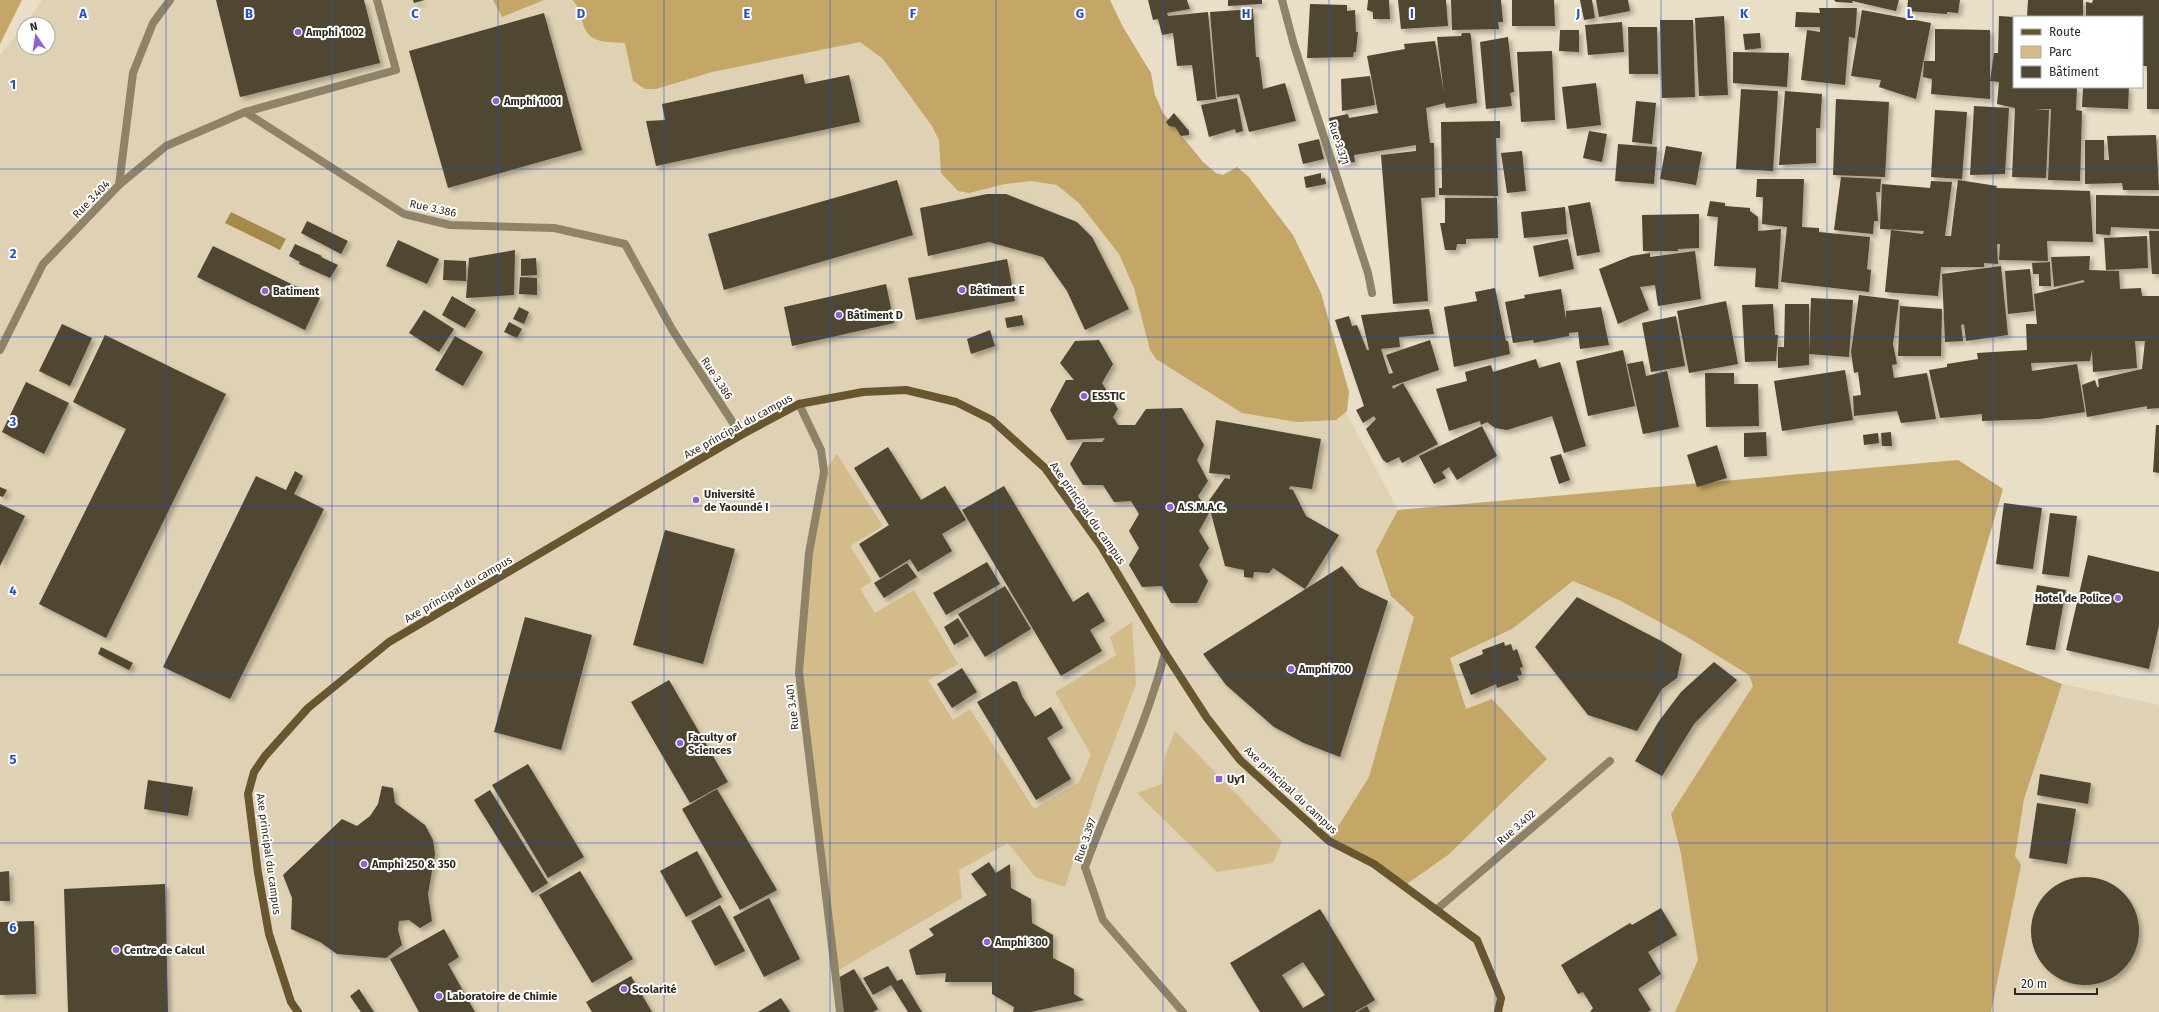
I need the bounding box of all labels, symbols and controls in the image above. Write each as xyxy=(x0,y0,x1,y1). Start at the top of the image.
text: A xyxy=(78,6,87,21)
text: B xyxy=(245,6,253,21)
text: C xyxy=(411,6,419,21)
text: D xyxy=(577,6,586,21)
text: E xyxy=(744,6,751,21)
text: F xyxy=(910,6,917,21)
text: G xyxy=(1076,6,1084,21)
text: H xyxy=(1242,6,1250,21)
text: I xyxy=(1410,6,1414,21)
text: J xyxy=(1575,6,1580,21)
text: K xyxy=(1740,6,1749,21)
text: L xyxy=(1907,6,1914,21)
north arrow xyxy=(16,16,56,56)
legend xyxy=(2013,16,2143,88)
text: N xyxy=(29,20,39,34)
text: Route xyxy=(2049,25,2081,39)
place label: Amphi 1002 xyxy=(305,26,364,39)
marker: Amphi 1002 xyxy=(293,27,303,37)
text: Parc xyxy=(2049,45,2072,59)
text: Bâtiment xyxy=(2049,65,2099,79)
text: 1 xyxy=(10,77,16,92)
place label: Amphi 1001 xyxy=(503,95,561,108)
marker: Amphi 1001 xyxy=(491,96,501,106)
street label: Rue 3.371 xyxy=(1325,120,1352,167)
street label: Rue 3.404 xyxy=(70,178,113,221)
street label: Rue 3.386 xyxy=(408,197,458,220)
text: 2 xyxy=(10,246,17,261)
place label: Bâtiment E xyxy=(970,284,1025,297)
place label: Batiment xyxy=(273,285,320,298)
marker: Bâtiment E xyxy=(957,285,967,295)
marker: Batiment xyxy=(260,286,270,296)
place label: Bâtiment D xyxy=(847,309,903,322)
marker: Bâtiment D xyxy=(834,310,844,320)
street label: Rue 3.386 xyxy=(698,355,735,402)
place label: ESSTIC xyxy=(1092,390,1126,403)
street label: Axe principal du campus xyxy=(682,391,795,462)
marker: ESSTIC xyxy=(1079,391,1089,401)
text: 3 xyxy=(9,414,17,429)
street label: Axe principal du campus xyxy=(1047,460,1128,567)
place label: Université de Yaoundé I xyxy=(704,488,768,514)
marker: Université de Yaoundé I xyxy=(691,495,701,505)
place label: A.S.M.A.C. xyxy=(1177,501,1226,514)
marker: A.S.M.A.C. xyxy=(1165,502,1175,512)
street label: Axe principal du campus xyxy=(402,553,514,626)
text: 4 xyxy=(9,583,17,598)
place label: Hotel de Police xyxy=(2035,592,2110,605)
marker: Hotel de Police xyxy=(2113,593,2123,603)
place label: Amphi 700 xyxy=(1298,663,1352,676)
marker: Amphi 700 xyxy=(1286,664,1296,674)
street label: Rue 3.401 xyxy=(783,683,802,731)
place label: Faculty of Sciences xyxy=(688,731,737,757)
marker: Faculty of Sciences xyxy=(675,738,685,748)
street label: Axe principal du campus xyxy=(1242,744,1340,837)
text: 5 xyxy=(10,752,17,767)
place label: Uy1 xyxy=(1227,773,1245,786)
marker: Uy1 xyxy=(1214,774,1224,784)
street label: Axe principal du campus xyxy=(254,793,283,915)
street label: Rue 3.402 xyxy=(1494,807,1538,848)
street label: Rue 3.397 xyxy=(1072,816,1099,864)
place label: Amphi 250 & 350 xyxy=(371,858,457,871)
marker: Amphi 250 & 350 xyxy=(359,859,369,869)
text: 6 xyxy=(9,920,17,935)
place label: Amphi 300 xyxy=(994,936,1049,949)
marker: Amphi 300 xyxy=(982,937,992,947)
place label: Centre de Calcul xyxy=(124,944,206,957)
marker: Centre de Calcul xyxy=(111,945,121,955)
scale bar xyxy=(2015,970,2097,996)
text: 20 m xyxy=(2021,977,2047,991)
place label: Scolarité xyxy=(632,983,677,996)
marker: Scolarité xyxy=(619,984,629,994)
place label: Laboratoire de Chimie xyxy=(447,990,557,1003)
marker: Laboratoire de Chimie xyxy=(434,991,444,1001)

